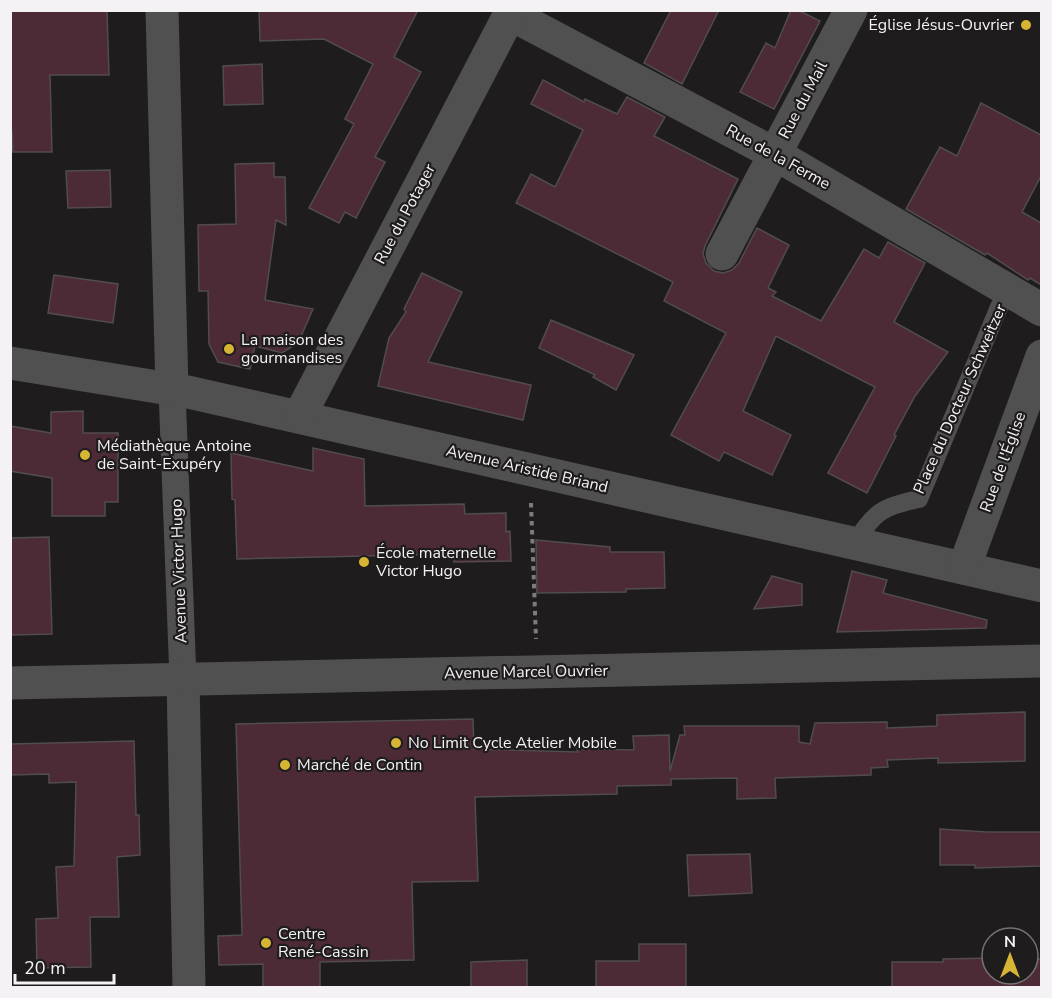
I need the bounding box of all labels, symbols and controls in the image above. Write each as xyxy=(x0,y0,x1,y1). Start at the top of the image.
place label: Église Jésus-Ouvrier xyxy=(869,14,1014,36)
marker: Église Jésus-Ouvrier xyxy=(1019,18,1033,32)
street label: Rue du Mail xyxy=(773,57,833,143)
street label: Rue de la Ferme xyxy=(722,119,834,195)
street label: Rue du Potager xyxy=(369,160,441,268)
street label: Place du Docteur Schweitzer xyxy=(908,300,1012,497)
place label: La maison des gourmandises xyxy=(241,329,344,369)
marker: La maison des gourmandises xyxy=(222,342,236,356)
street label: Rue de l'Église xyxy=(975,409,1031,515)
place label: Médiathèque Antoine de Saint-Exupéry xyxy=(97,435,251,475)
street label: Avenue Aristide Briand xyxy=(444,440,610,498)
marker: Médiathèque Antoine de Saint-Exupéry xyxy=(78,448,92,462)
street label: Avenue Victor Hugo xyxy=(165,498,193,644)
place label: École maternelle Victor Hugo xyxy=(375,542,496,582)
marker: École maternelle Victor Hugo xyxy=(357,555,371,569)
street label: Avenue Marcel Ouvrier xyxy=(444,660,609,684)
place label: No Limit Cycle Atelier Mobile xyxy=(408,732,617,754)
marker: No Limit Cycle Atelier Mobile xyxy=(389,736,403,750)
place label: Marché de Contin xyxy=(297,754,422,776)
marker: Marché de Contin xyxy=(278,758,292,772)
place label: Centre René-Cassin xyxy=(278,923,369,963)
north arrow xyxy=(980,926,1040,986)
text: N xyxy=(1004,931,1016,953)
marker: Centre René-Cassin xyxy=(259,936,273,950)
scale bar xyxy=(15,947,114,985)
text: 20 m xyxy=(24,956,66,980)

